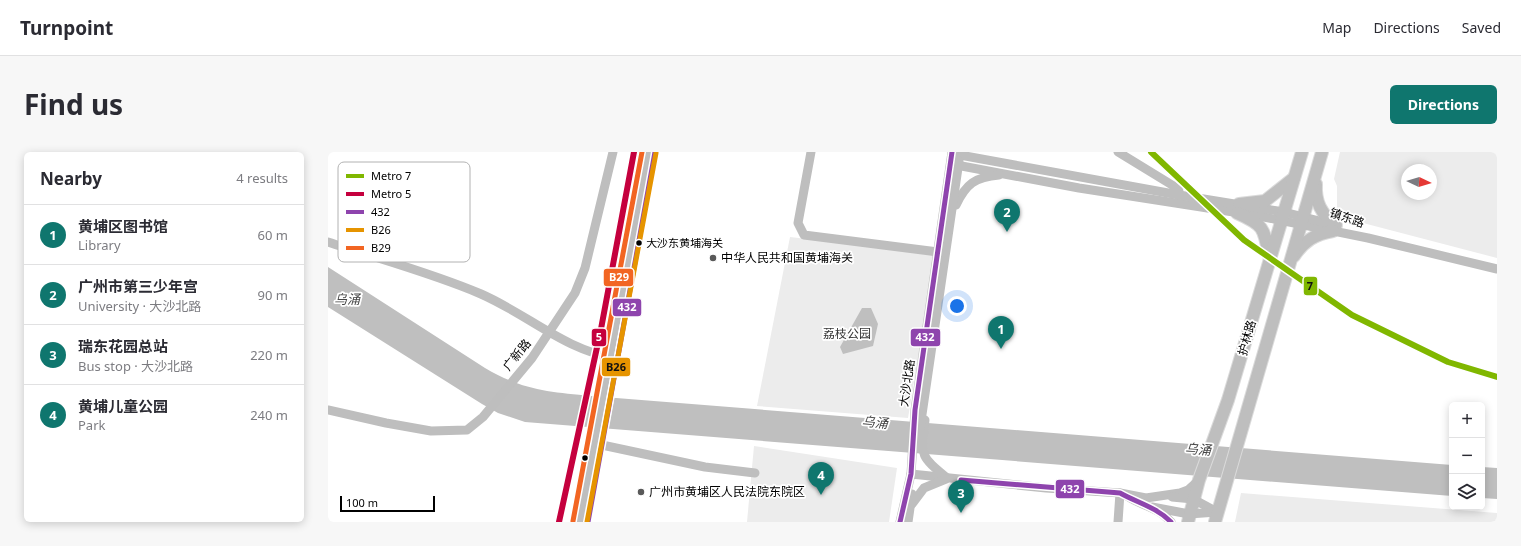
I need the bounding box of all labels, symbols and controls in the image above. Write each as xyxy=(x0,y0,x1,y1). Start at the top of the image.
text: Turnpoint xyxy=(20,15,113,41)
text: Map xyxy=(1322,18,1351,37)
text: Directions xyxy=(1373,18,1440,37)
text: Saved xyxy=(1462,18,1501,37)
text: Find us xyxy=(24,85,123,123)
button: Directions xyxy=(1390,85,1497,124)
legend xyxy=(338,162,470,262)
north arrow xyxy=(1401,164,1437,200)
text: Nearby xyxy=(40,167,102,190)
text: Metro 7 xyxy=(371,168,411,183)
text: 4 results xyxy=(236,169,288,187)
text: Metro 5 xyxy=(371,186,411,201)
pin: 2 xyxy=(994,199,1020,232)
text: 432 xyxy=(371,204,390,219)
street label: 镇东路 xyxy=(1327,204,1367,231)
text: 黄埔区图书馆 xyxy=(78,216,168,236)
text: B26 xyxy=(371,222,391,237)
text: 1 xyxy=(49,226,57,244)
text: 60 m xyxy=(258,226,288,244)
place label: 大沙东黄埔海关 xyxy=(646,235,723,250)
text: Library xyxy=(78,236,121,254)
marker: 大沙东黄埔海关 xyxy=(634,238,644,248)
text: B29 xyxy=(371,240,391,255)
place label: 中华人民共和国黄埔海关 xyxy=(721,249,853,266)
marker: 中华人民共和国黄埔海关 xyxy=(708,253,718,263)
line badge: B29 xyxy=(603,268,634,287)
text: B29 xyxy=(609,269,629,284)
text: 广州市第三少年宫 xyxy=(78,276,198,296)
line badge: 7 xyxy=(1303,276,1318,296)
text: 7 xyxy=(1307,278,1313,293)
text: 2 xyxy=(49,286,57,304)
text: 90 m xyxy=(258,286,288,304)
water label: 乌涌 xyxy=(334,290,362,308)
your location xyxy=(947,296,967,316)
text: University · 大沙北路 xyxy=(78,297,201,315)
line badge: 432 xyxy=(612,298,642,317)
text: 432 xyxy=(618,299,636,314)
pin: 1 xyxy=(988,316,1014,349)
street label: 护林路 xyxy=(1233,318,1260,358)
park label: 荔枝公园 xyxy=(823,325,871,342)
line badge: 5 xyxy=(591,328,607,347)
line badge: 432 xyxy=(910,328,941,347)
text: 5 xyxy=(596,329,602,344)
text: 432 xyxy=(916,329,934,344)
street label: 广新路 xyxy=(499,335,535,374)
text: 瑞东花园总站 xyxy=(78,336,168,356)
text: 3 xyxy=(49,346,57,364)
text: 220 m xyxy=(250,346,288,364)
text: Bus stop · 大沙北路 xyxy=(78,357,193,375)
line badge: B26 xyxy=(601,357,631,377)
street label: 大沙北路 xyxy=(895,358,918,408)
text: B26 xyxy=(606,359,626,374)
text: 黄埔儿童公园 xyxy=(78,396,168,416)
map controls xyxy=(1449,402,1485,510)
button: + xyxy=(1449,402,1485,438)
text: 4 xyxy=(49,406,57,424)
text: 240 m xyxy=(250,406,288,424)
water label: 乌涌 xyxy=(861,412,891,432)
text: Park xyxy=(78,416,105,434)
button: − xyxy=(1449,438,1485,474)
water label: 乌涌 xyxy=(1184,439,1214,459)
unlabelled marker xyxy=(580,453,590,463)
pin: 4 xyxy=(808,462,834,495)
button: layers xyxy=(1449,474,1485,510)
line badge: 432 xyxy=(1055,479,1085,499)
pin: 3 xyxy=(948,480,974,513)
text: 432 xyxy=(1061,481,1079,496)
place label: 广州市黄埔区人民法院东院区 xyxy=(649,483,805,500)
marker: 广州市黄埔区人民法院东院区 xyxy=(636,487,646,497)
scale bar xyxy=(340,494,435,513)
text: 100 m xyxy=(346,495,378,510)

